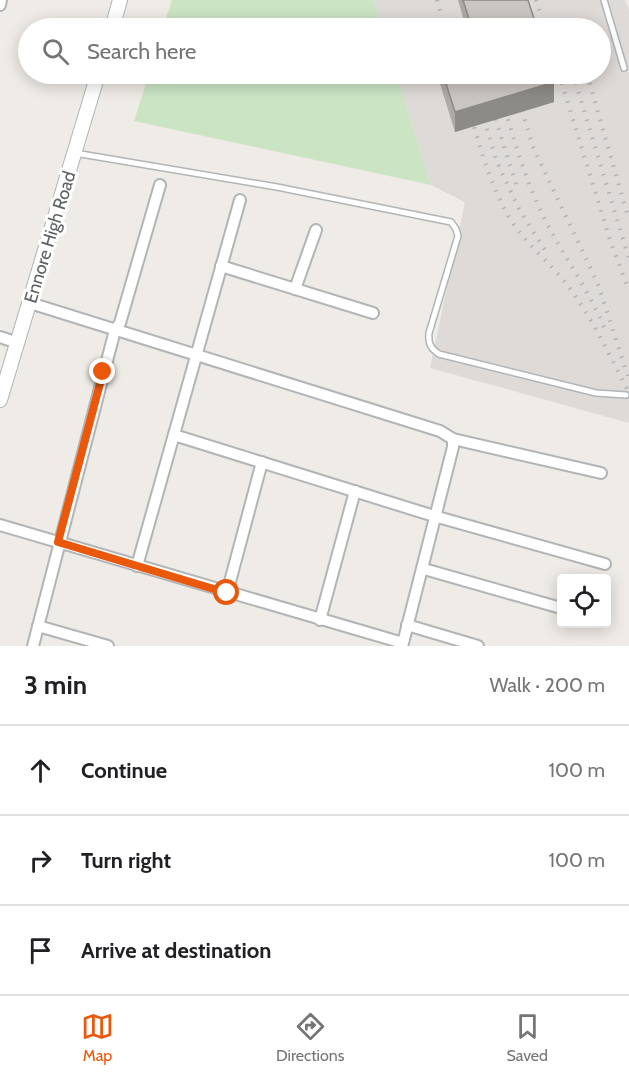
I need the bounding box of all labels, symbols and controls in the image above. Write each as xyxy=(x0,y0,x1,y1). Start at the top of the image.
search box xyxy=(18,18,611,84)
icon: search xyxy=(39,35,72,68)
text: Search here xyxy=(87,38,196,65)
street label: Ennore High Road xyxy=(19,168,81,306)
route end xyxy=(89,358,115,384)
map controls xyxy=(557,574,611,628)
button: locate xyxy=(557,574,611,628)
route start xyxy=(213,579,239,605)
text: 3 min xyxy=(24,669,87,701)
text: Walk · 200 m xyxy=(489,673,605,697)
icon: ahead xyxy=(24,754,57,787)
text: Continue xyxy=(81,757,167,784)
text: 100 m xyxy=(549,758,605,782)
icon: right xyxy=(24,844,57,877)
text: Turn right xyxy=(81,847,171,874)
text: 100 m xyxy=(549,848,605,872)
icon: arrive xyxy=(24,934,57,967)
text: Arrive at destination xyxy=(81,937,271,964)
tab: Map xyxy=(81,1010,114,1065)
tab: Directions xyxy=(276,1010,344,1065)
tab: Saved xyxy=(506,1010,548,1065)

